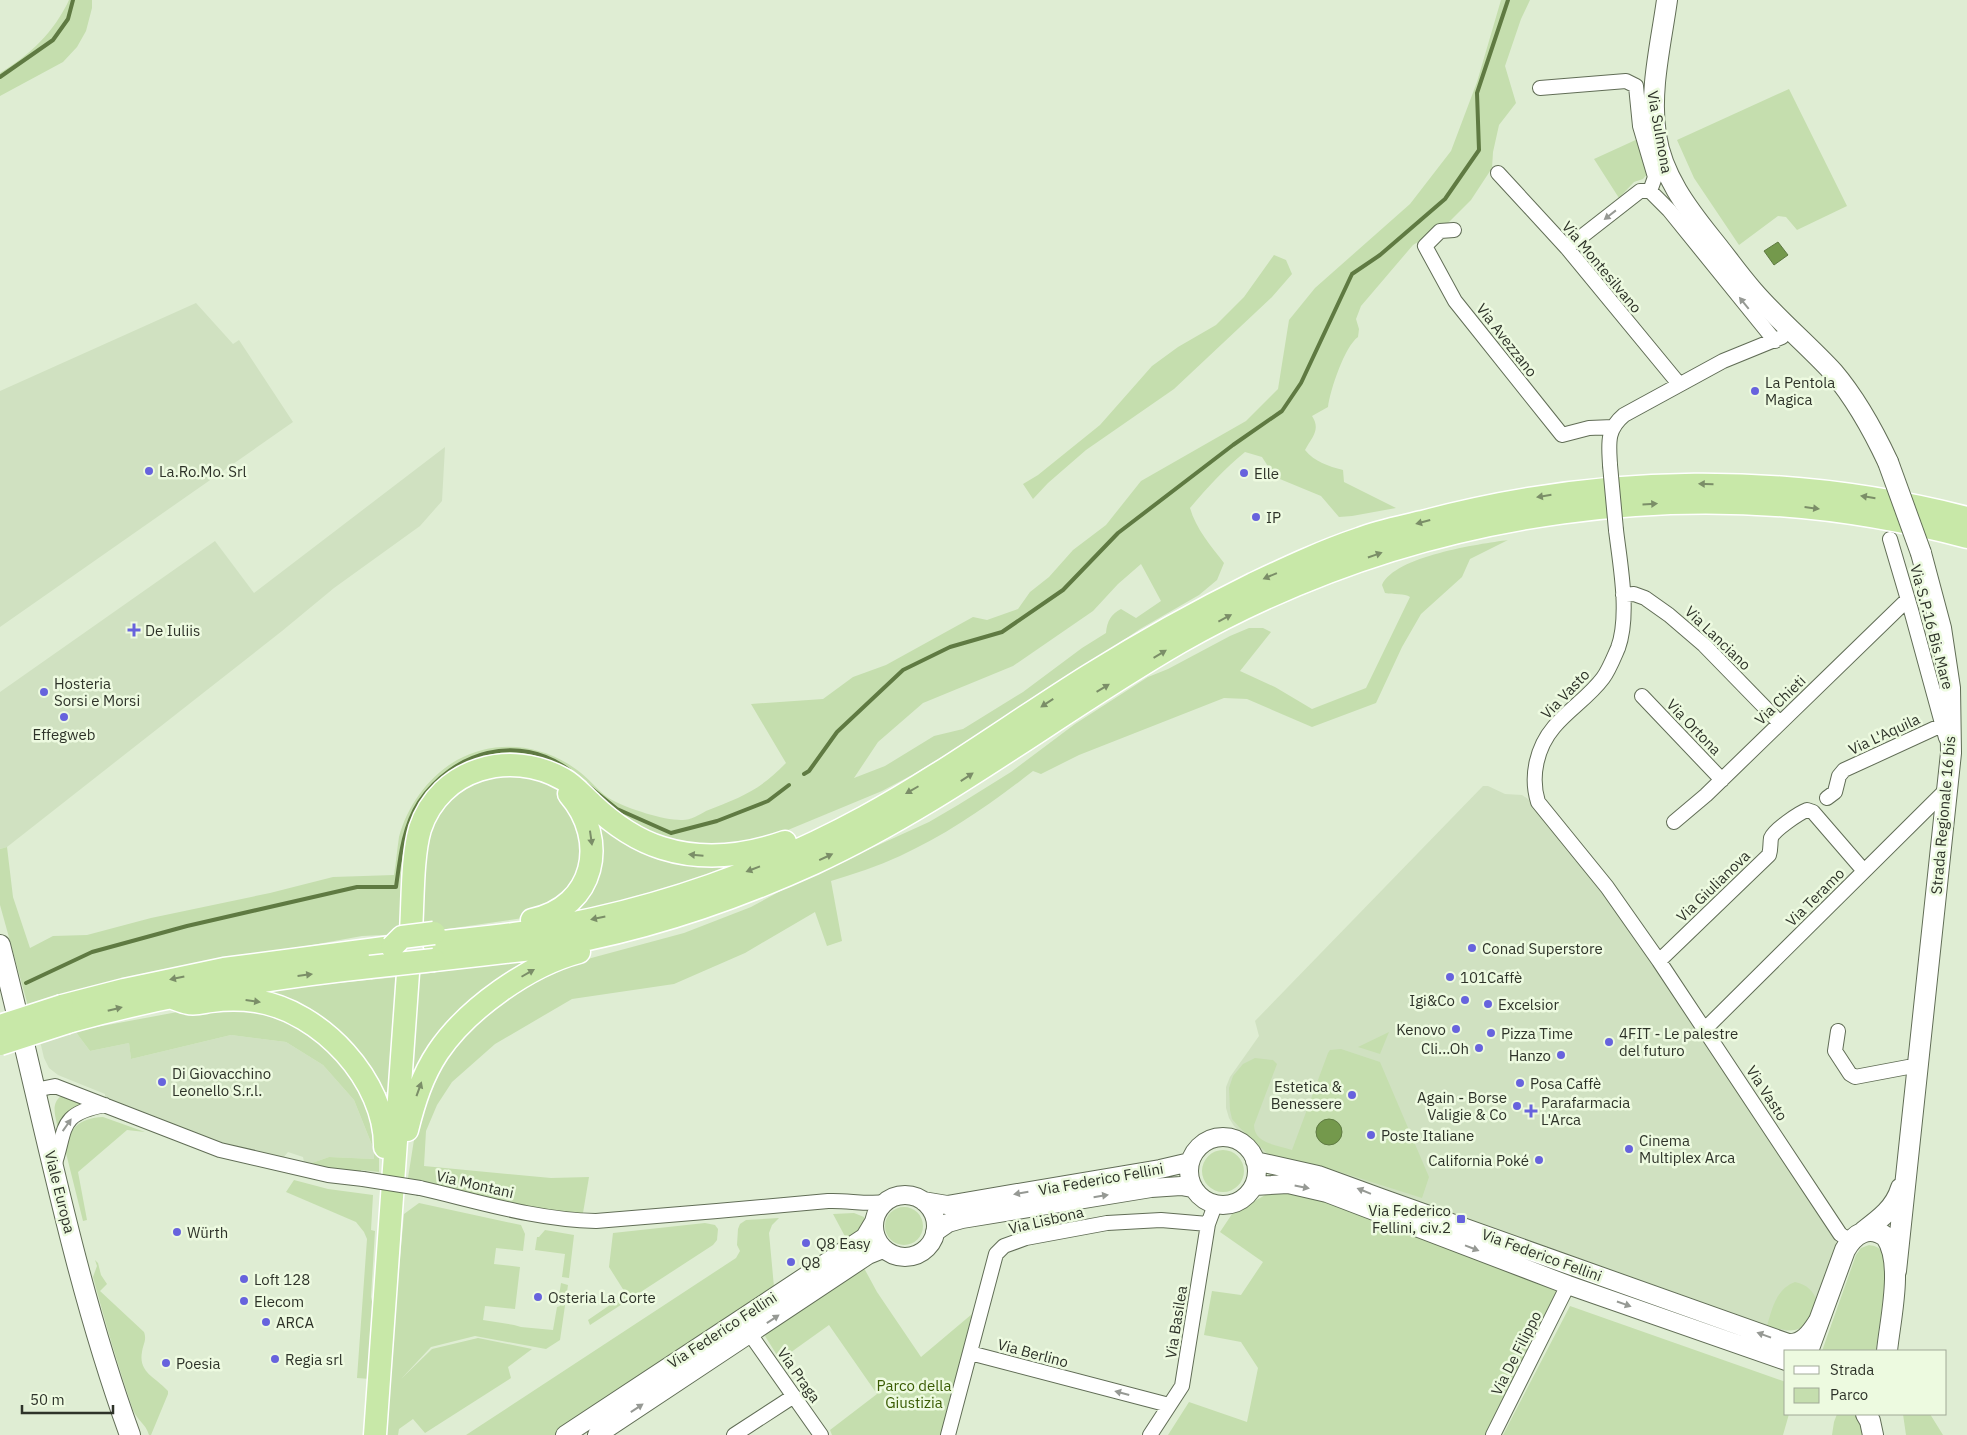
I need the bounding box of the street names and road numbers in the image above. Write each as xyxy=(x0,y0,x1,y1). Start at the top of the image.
street label: Via Sulmona xyxy=(1643,89,1677,175)
street label: Via Montesilvano xyxy=(1558,217,1646,317)
street label: Via Avezzano xyxy=(1472,299,1542,381)
street label: Via S.P.16 Bis Mare xyxy=(1906,562,1958,692)
street label: Via Lanciano xyxy=(1681,602,1755,674)
street label: Via Vasto xyxy=(1537,665,1593,723)
street label: Via Chieti xyxy=(1751,671,1809,729)
street label: Via Ortona xyxy=(1663,695,1725,759)
street label: Via L'Aquila xyxy=(1845,709,1923,759)
street label: Strada Regionale 16 bis xyxy=(1927,735,1959,895)
street label: Via Giulianova xyxy=(1672,846,1754,926)
street label: Via Teramo xyxy=(1782,864,1848,930)
street label: Via Vasto xyxy=(1742,1062,1792,1124)
street label: Viale Europa xyxy=(41,1149,79,1235)
street label: Via Federico Fellini xyxy=(1037,1159,1165,1199)
street label: Via Montani xyxy=(434,1166,516,1202)
street label: Via Lisbona xyxy=(1007,1202,1085,1238)
street label: Via Federico Fellini xyxy=(1479,1224,1605,1286)
street label: Via Basilea xyxy=(1161,1284,1191,1360)
street label: Via Federico Fellini xyxy=(664,1288,780,1372)
street label: Via De Filippo xyxy=(1487,1308,1545,1398)
street label: Via Berlino xyxy=(995,1334,1071,1372)
street label: Via Praga xyxy=(773,1344,825,1406)

